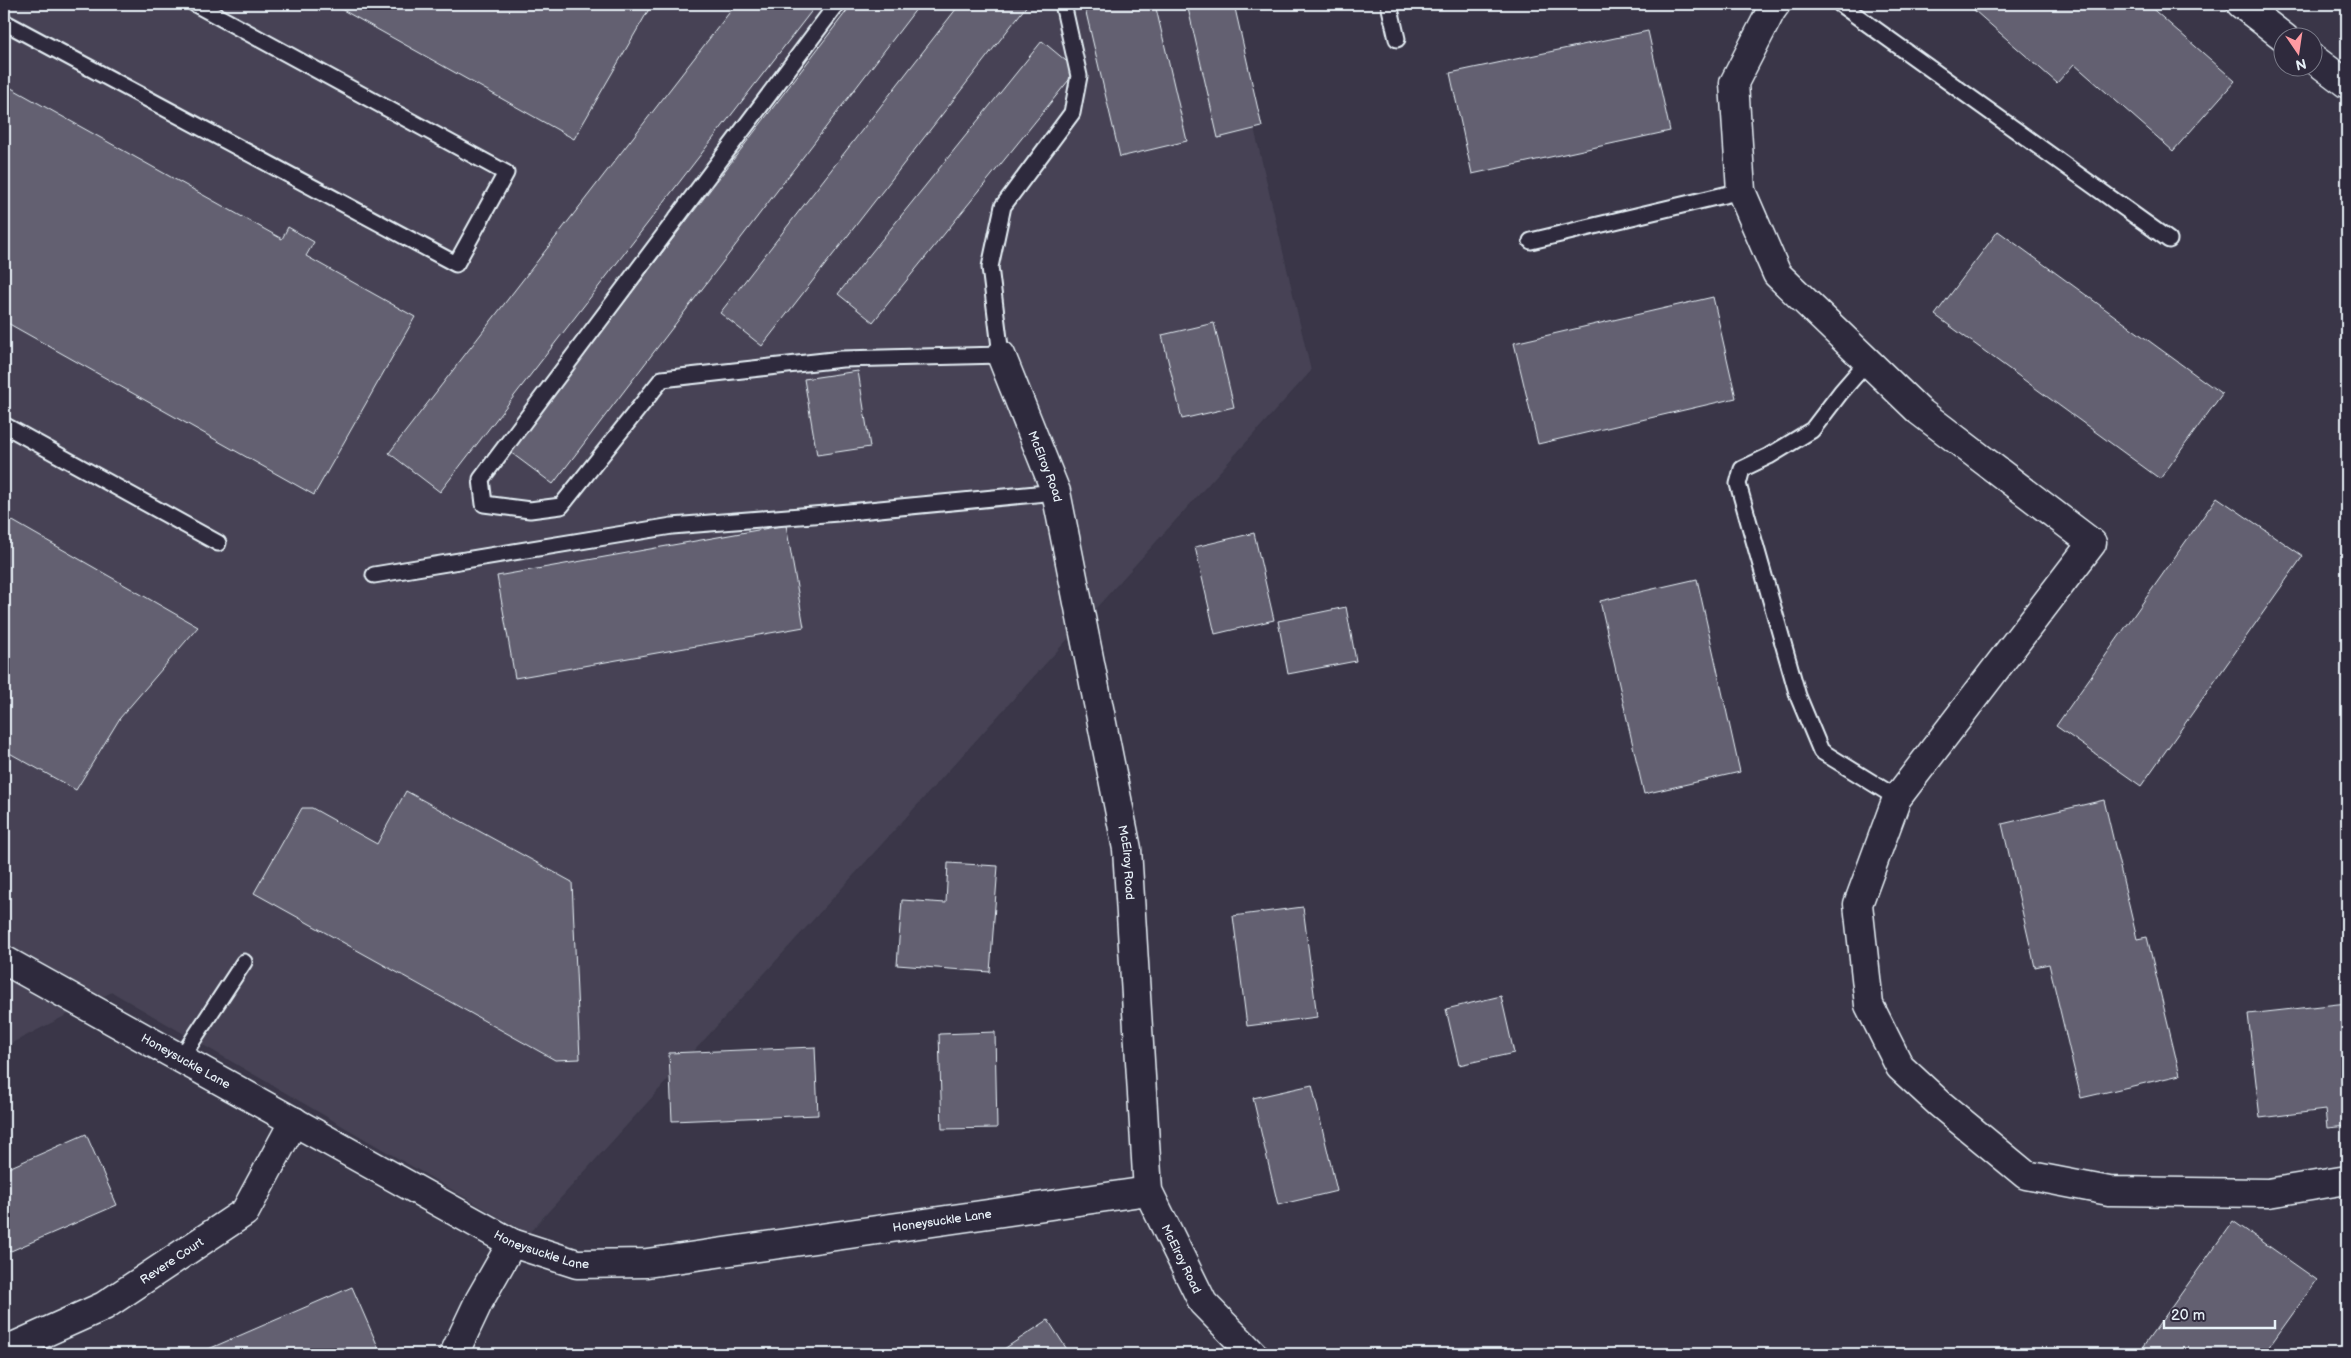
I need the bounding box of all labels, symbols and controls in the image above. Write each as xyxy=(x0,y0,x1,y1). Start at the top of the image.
north arrow xyxy=(2274,28,2324,78)
text: N xyxy=(2294,55,2308,74)
street label: McElroy Road xyxy=(1025,429,1065,503)
street label: McElroy Road xyxy=(1115,824,1138,900)
street label: Honeysuckle Lane xyxy=(138,1030,233,1092)
street label: Honeysuckle Lane xyxy=(892,1206,993,1235)
street label: McElroy Road xyxy=(1158,1222,1205,1296)
street label: Honeysuckle Lane xyxy=(491,1227,589,1272)
street label: Revere Court xyxy=(137,1234,206,1287)
scale bar xyxy=(2164,1298,2275,1330)
text: 20 m xyxy=(2171,1306,2205,1325)

